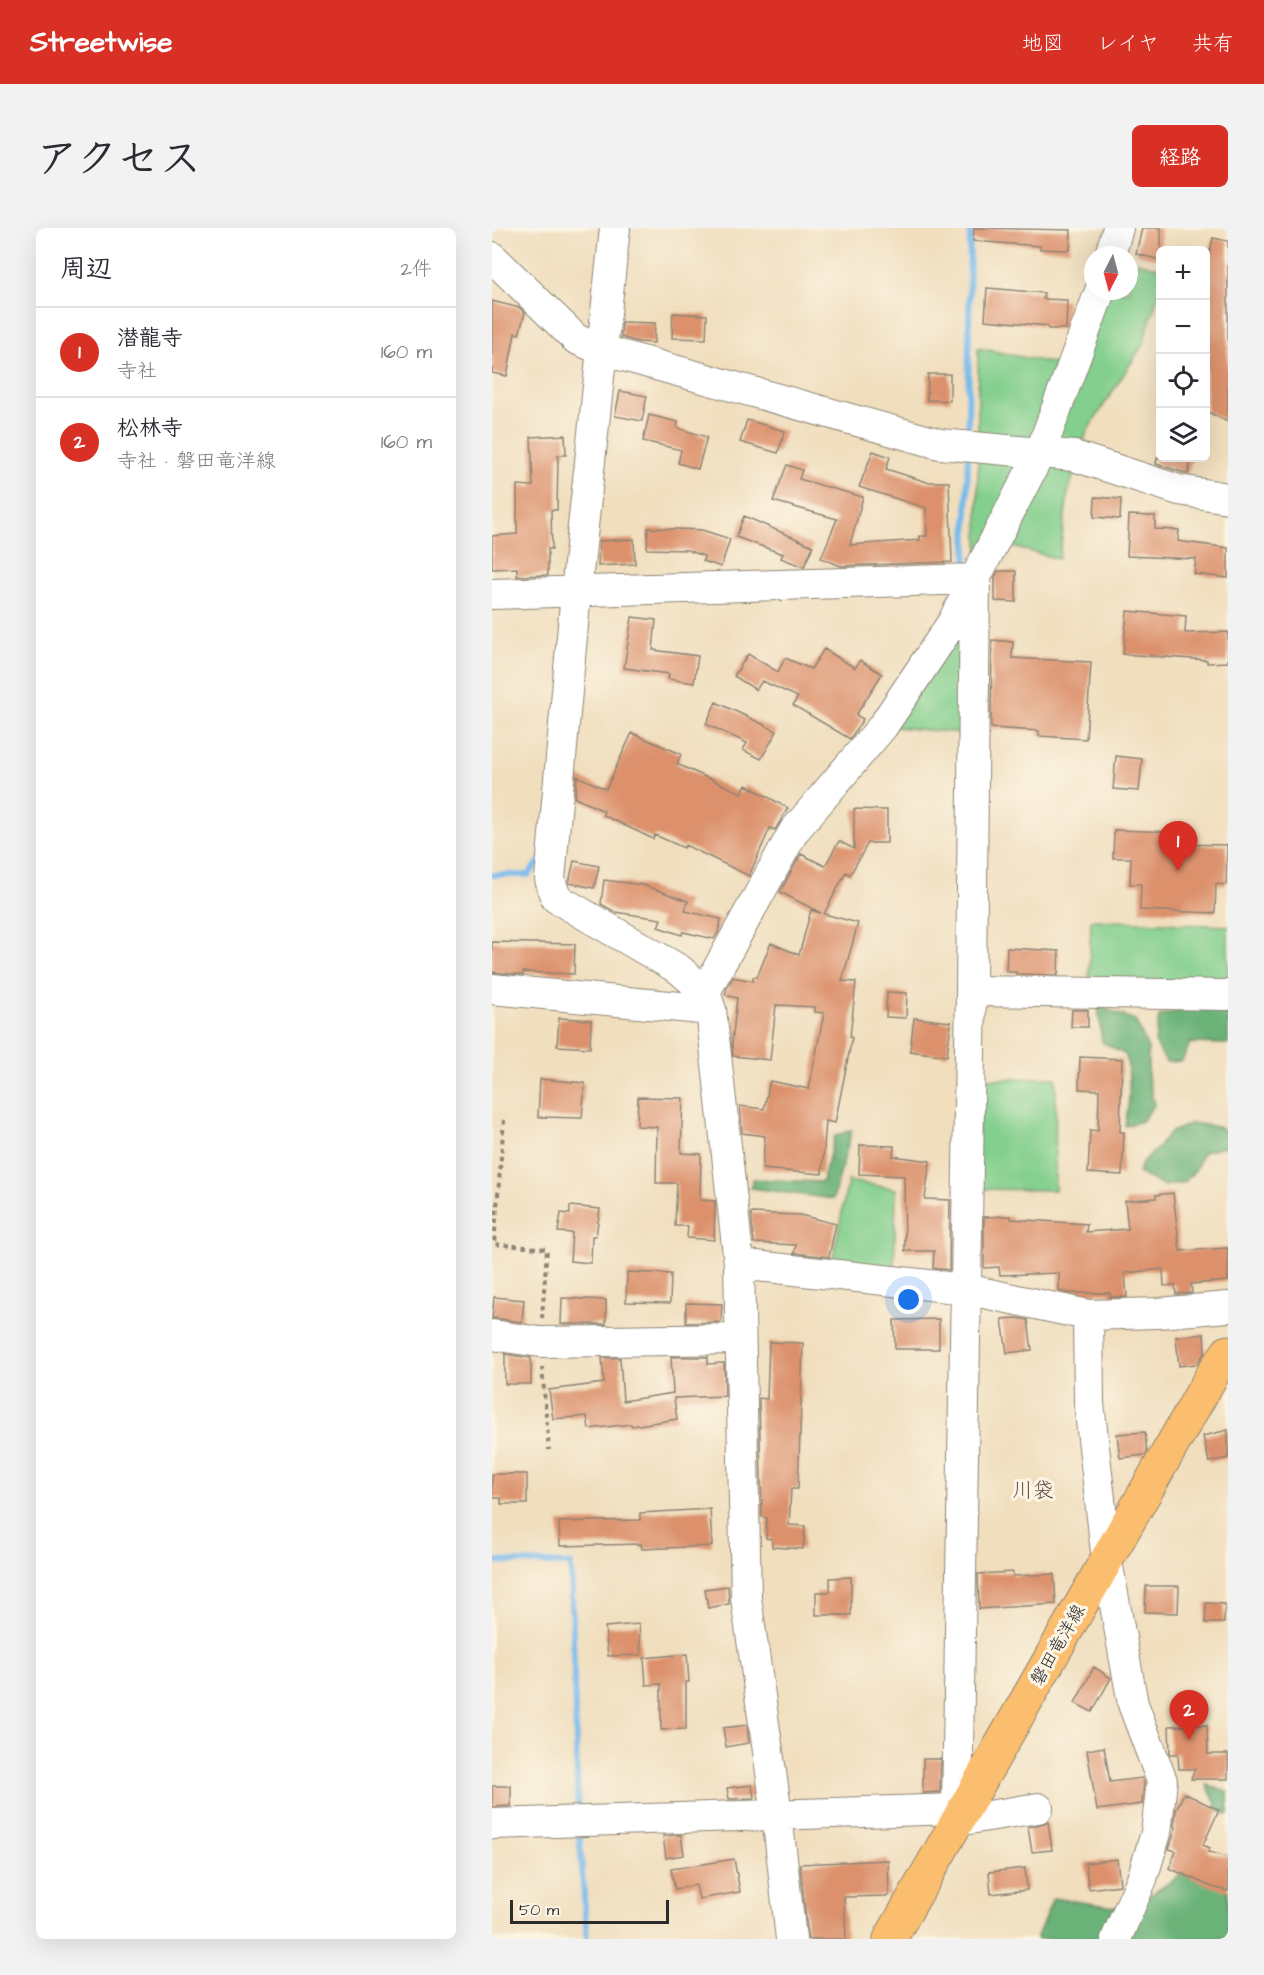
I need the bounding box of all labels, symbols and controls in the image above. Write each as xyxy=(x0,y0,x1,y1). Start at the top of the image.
text: Streetwise xyxy=(30,23,172,62)
text: 地図 xyxy=(1022,29,1064,58)
text: レイヤ xyxy=(1097,29,1159,58)
text: 共有 xyxy=(1192,29,1234,58)
button: 経路 xyxy=(1132,125,1228,187)
text: アクセス xyxy=(36,131,201,189)
north arrow xyxy=(1084,246,1138,300)
map controls xyxy=(1156,246,1210,462)
button: + xyxy=(1156,246,1210,300)
text: 周辺 xyxy=(60,251,112,287)
text: 2件 xyxy=(401,255,432,283)
button: − xyxy=(1156,300,1210,354)
text: 潜龍寺 xyxy=(117,323,183,354)
text: 1 xyxy=(78,338,81,366)
text: 160 m xyxy=(381,338,432,366)
button: locate xyxy=(1156,354,1210,408)
text: 寺社 xyxy=(117,357,157,385)
button: layers xyxy=(1156,408,1210,462)
text: 松林寺 xyxy=(117,413,183,444)
text: 2 xyxy=(74,428,85,456)
text: 160 m xyxy=(381,428,432,456)
text: 寺社 · 磐田竜洋線 xyxy=(117,447,276,475)
pin: 1 xyxy=(1158,822,1198,871)
your location xyxy=(894,1285,923,1314)
district label: 川袋 xyxy=(1012,1476,1054,1505)
street label: 磐田竜洋線 xyxy=(1025,1600,1091,1690)
pin: 2 xyxy=(1170,1690,1208,1740)
scale bar xyxy=(510,1897,669,1924)
text: 50 m xyxy=(519,1899,559,1921)

